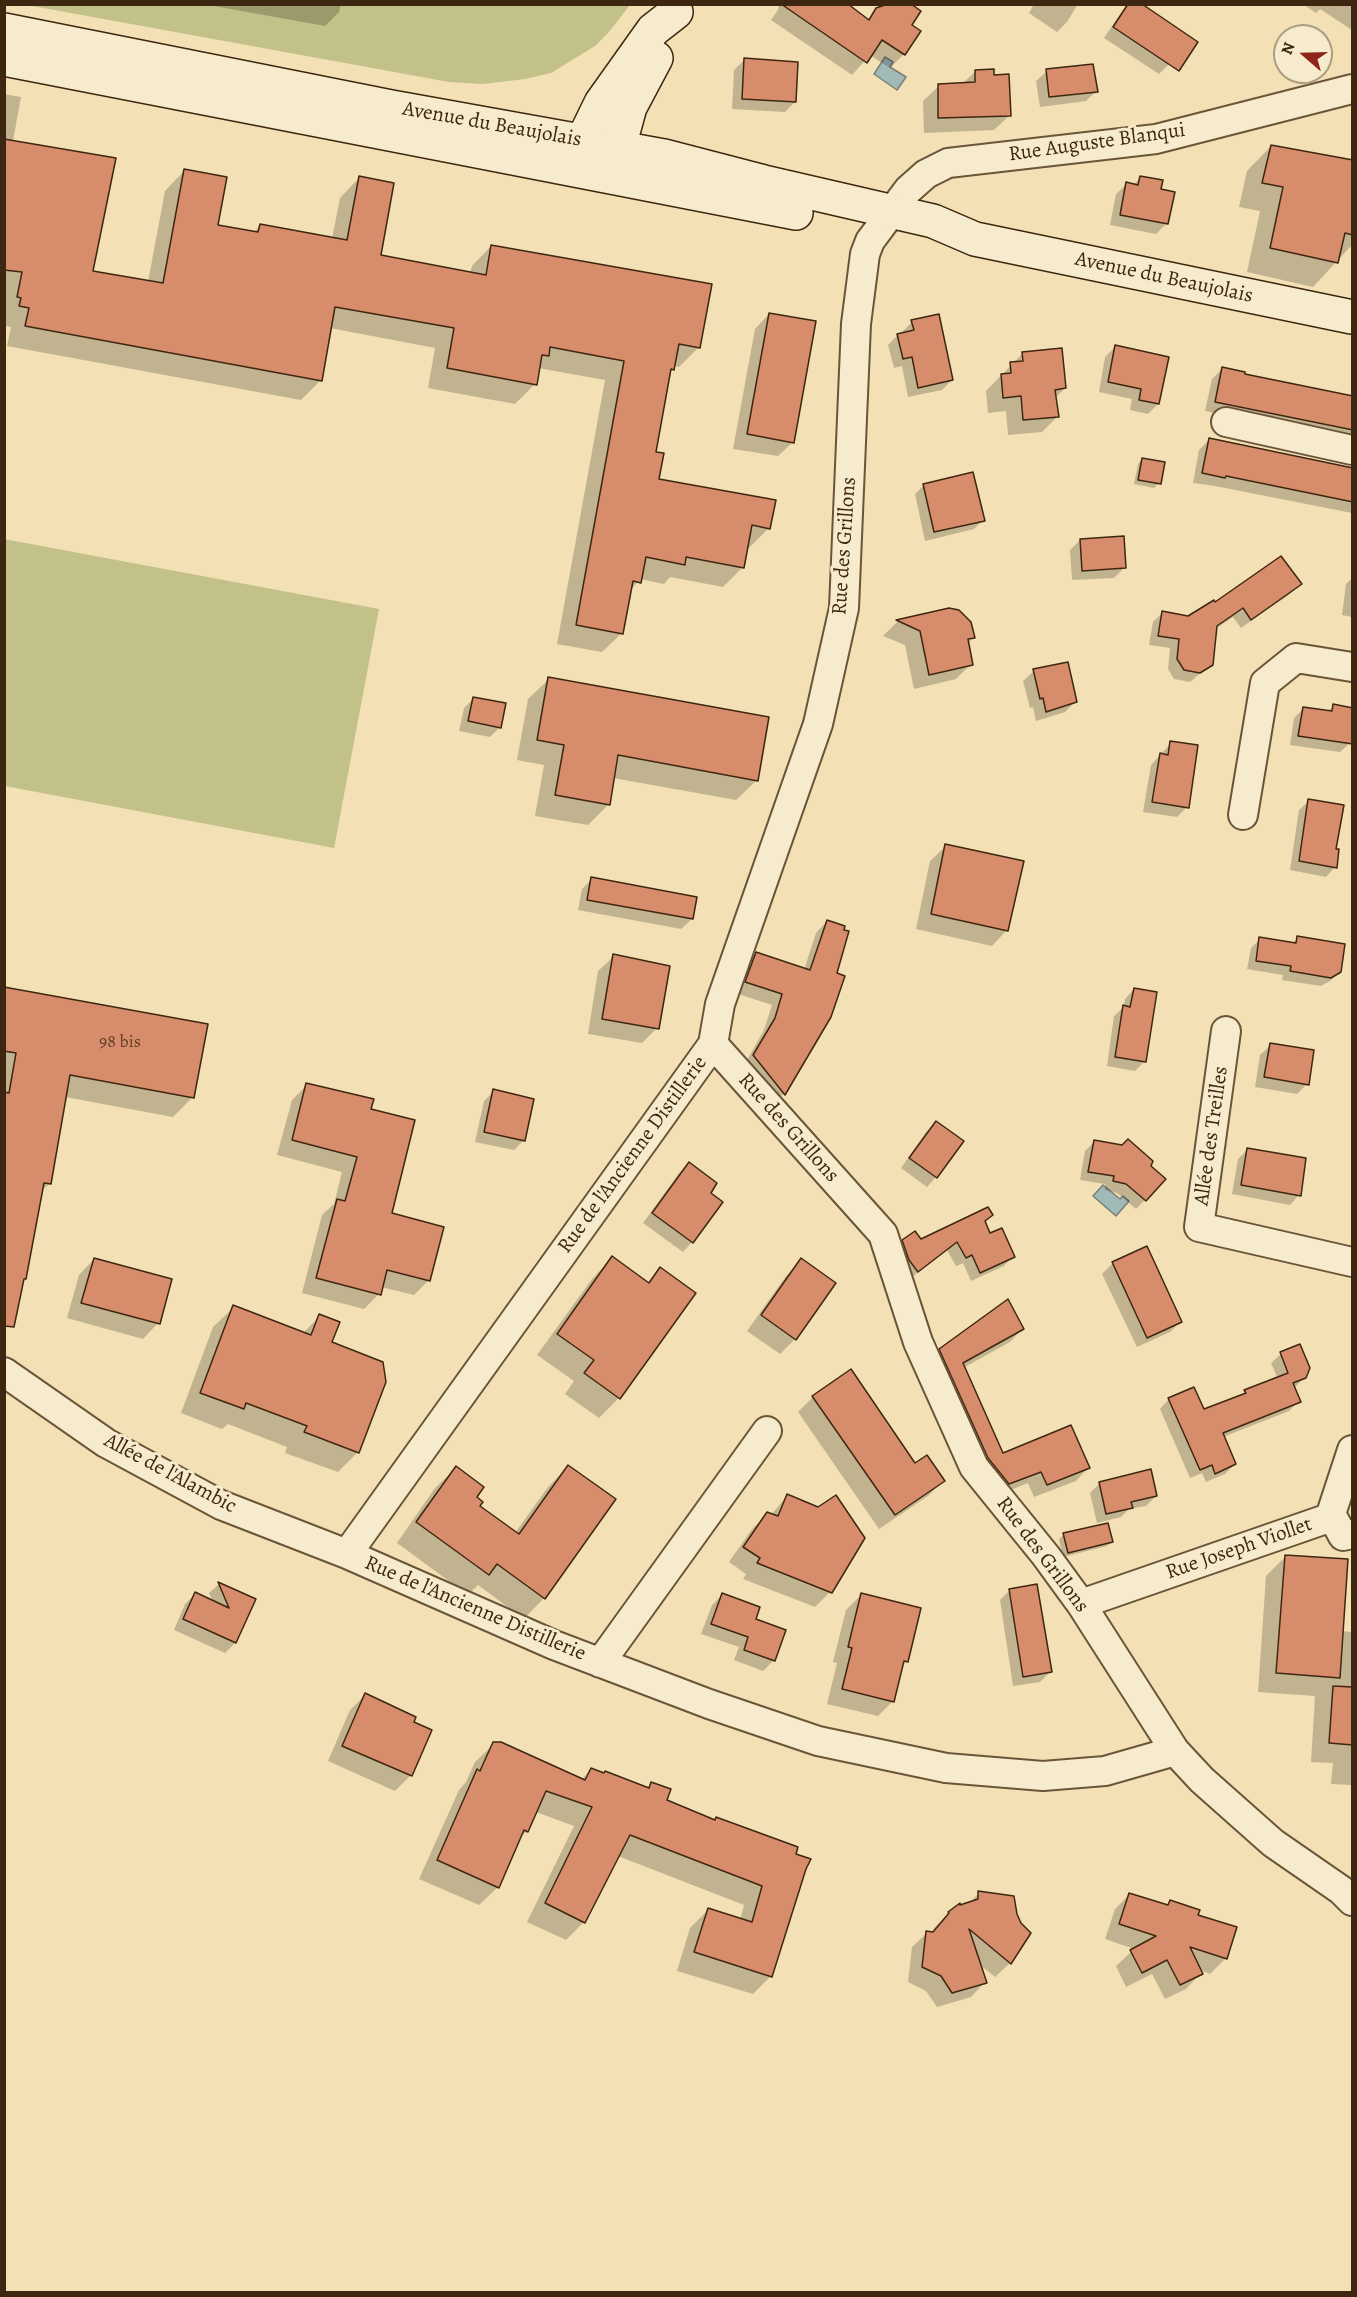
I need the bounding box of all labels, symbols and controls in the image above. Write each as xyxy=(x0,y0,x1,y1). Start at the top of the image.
north arrow xyxy=(1273,24,1333,84)
text: N xyxy=(1276,39,1300,58)
street label: Avenue du Beaujolais xyxy=(401,97,583,153)
street label: Rue Auguste Blanqui xyxy=(1007,118,1187,168)
street label: Avenue du Beaujolais xyxy=(1073,247,1255,309)
street label: Rue des Grillons xyxy=(828,476,862,616)
house number: 98 bis xyxy=(99,1032,141,1054)
street label: Rue de l'Ancienne Distillerie xyxy=(553,1051,713,1259)
street label: Allée des Treilles xyxy=(1190,1065,1234,1207)
street label: Rue des Grillons xyxy=(732,1068,844,1188)
street label: Allée de l'Alambic xyxy=(99,1429,241,1519)
street label: Rue des Grillons xyxy=(990,1492,1094,1618)
street label: Rue Joseph Viollet xyxy=(1163,1512,1315,1586)
street label: Rue de l'Ancienne Distillerie xyxy=(361,1551,589,1667)

